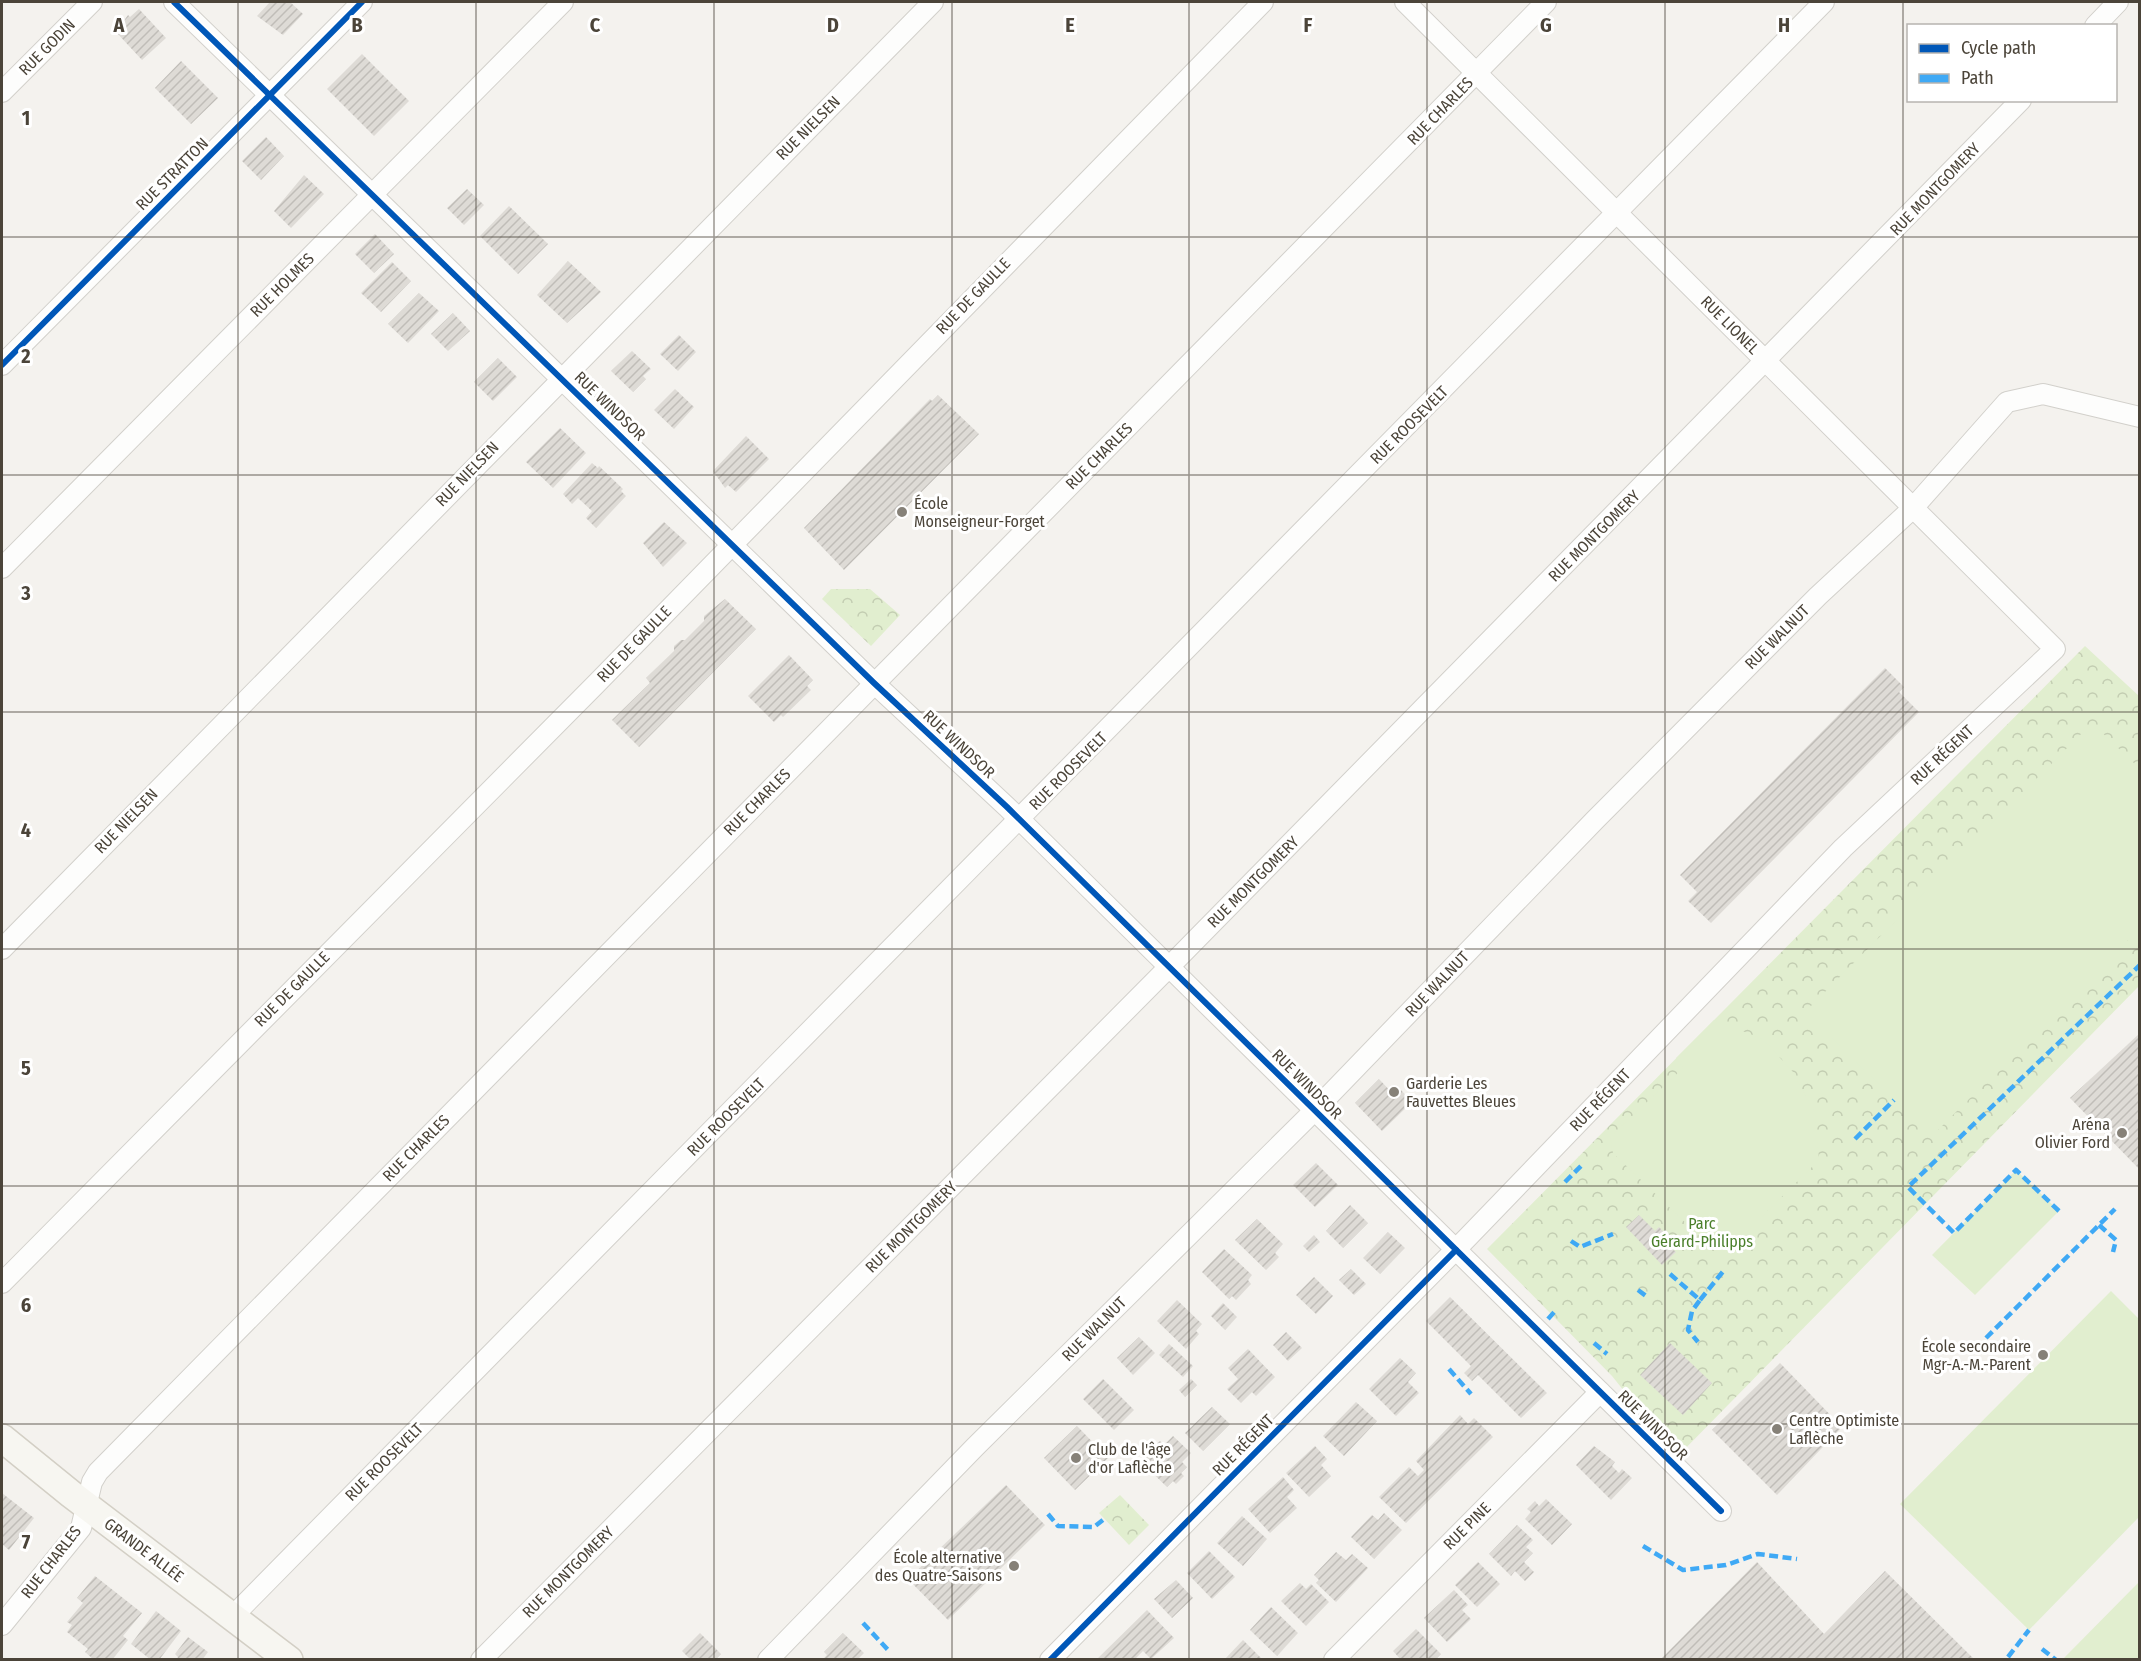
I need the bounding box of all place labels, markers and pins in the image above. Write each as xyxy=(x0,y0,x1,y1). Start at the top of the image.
place label: École Monseigneur-Forget xyxy=(914,494,1046,531)
marker: École Monseigneur-Forget xyxy=(895,505,909,519)
place label: Garderie Les Fauvettes Bleues xyxy=(1406,1074,1516,1111)
marker: Garderie Les Fauvettes Bleues xyxy=(1387,1085,1401,1099)
place label: Aréna Olivier Ford xyxy=(2035,1115,2110,1152)
marker: Aréna Olivier Ford xyxy=(2115,1126,2129,1140)
place label: École secondaire Mgr-A.-M.-Parent xyxy=(1921,1337,2032,1374)
marker: École secondaire Mgr-A.-M.-Parent xyxy=(2036,1348,2050,1362)
place label: Centre Optimiste Laflèche xyxy=(1789,1411,1899,1448)
marker: Centre Optimiste Laflèche xyxy=(1770,1422,1784,1436)
place label: Club de l'âge d'or Laflèche xyxy=(1088,1440,1172,1477)
marker: Club de l'âge d'or Laflèche xyxy=(1069,1451,1083,1465)
place label: École alternative des Quatre-Saisons xyxy=(875,1548,1002,1585)
marker: École alternative des Quatre-Saisons xyxy=(1007,1559,1021,1573)

